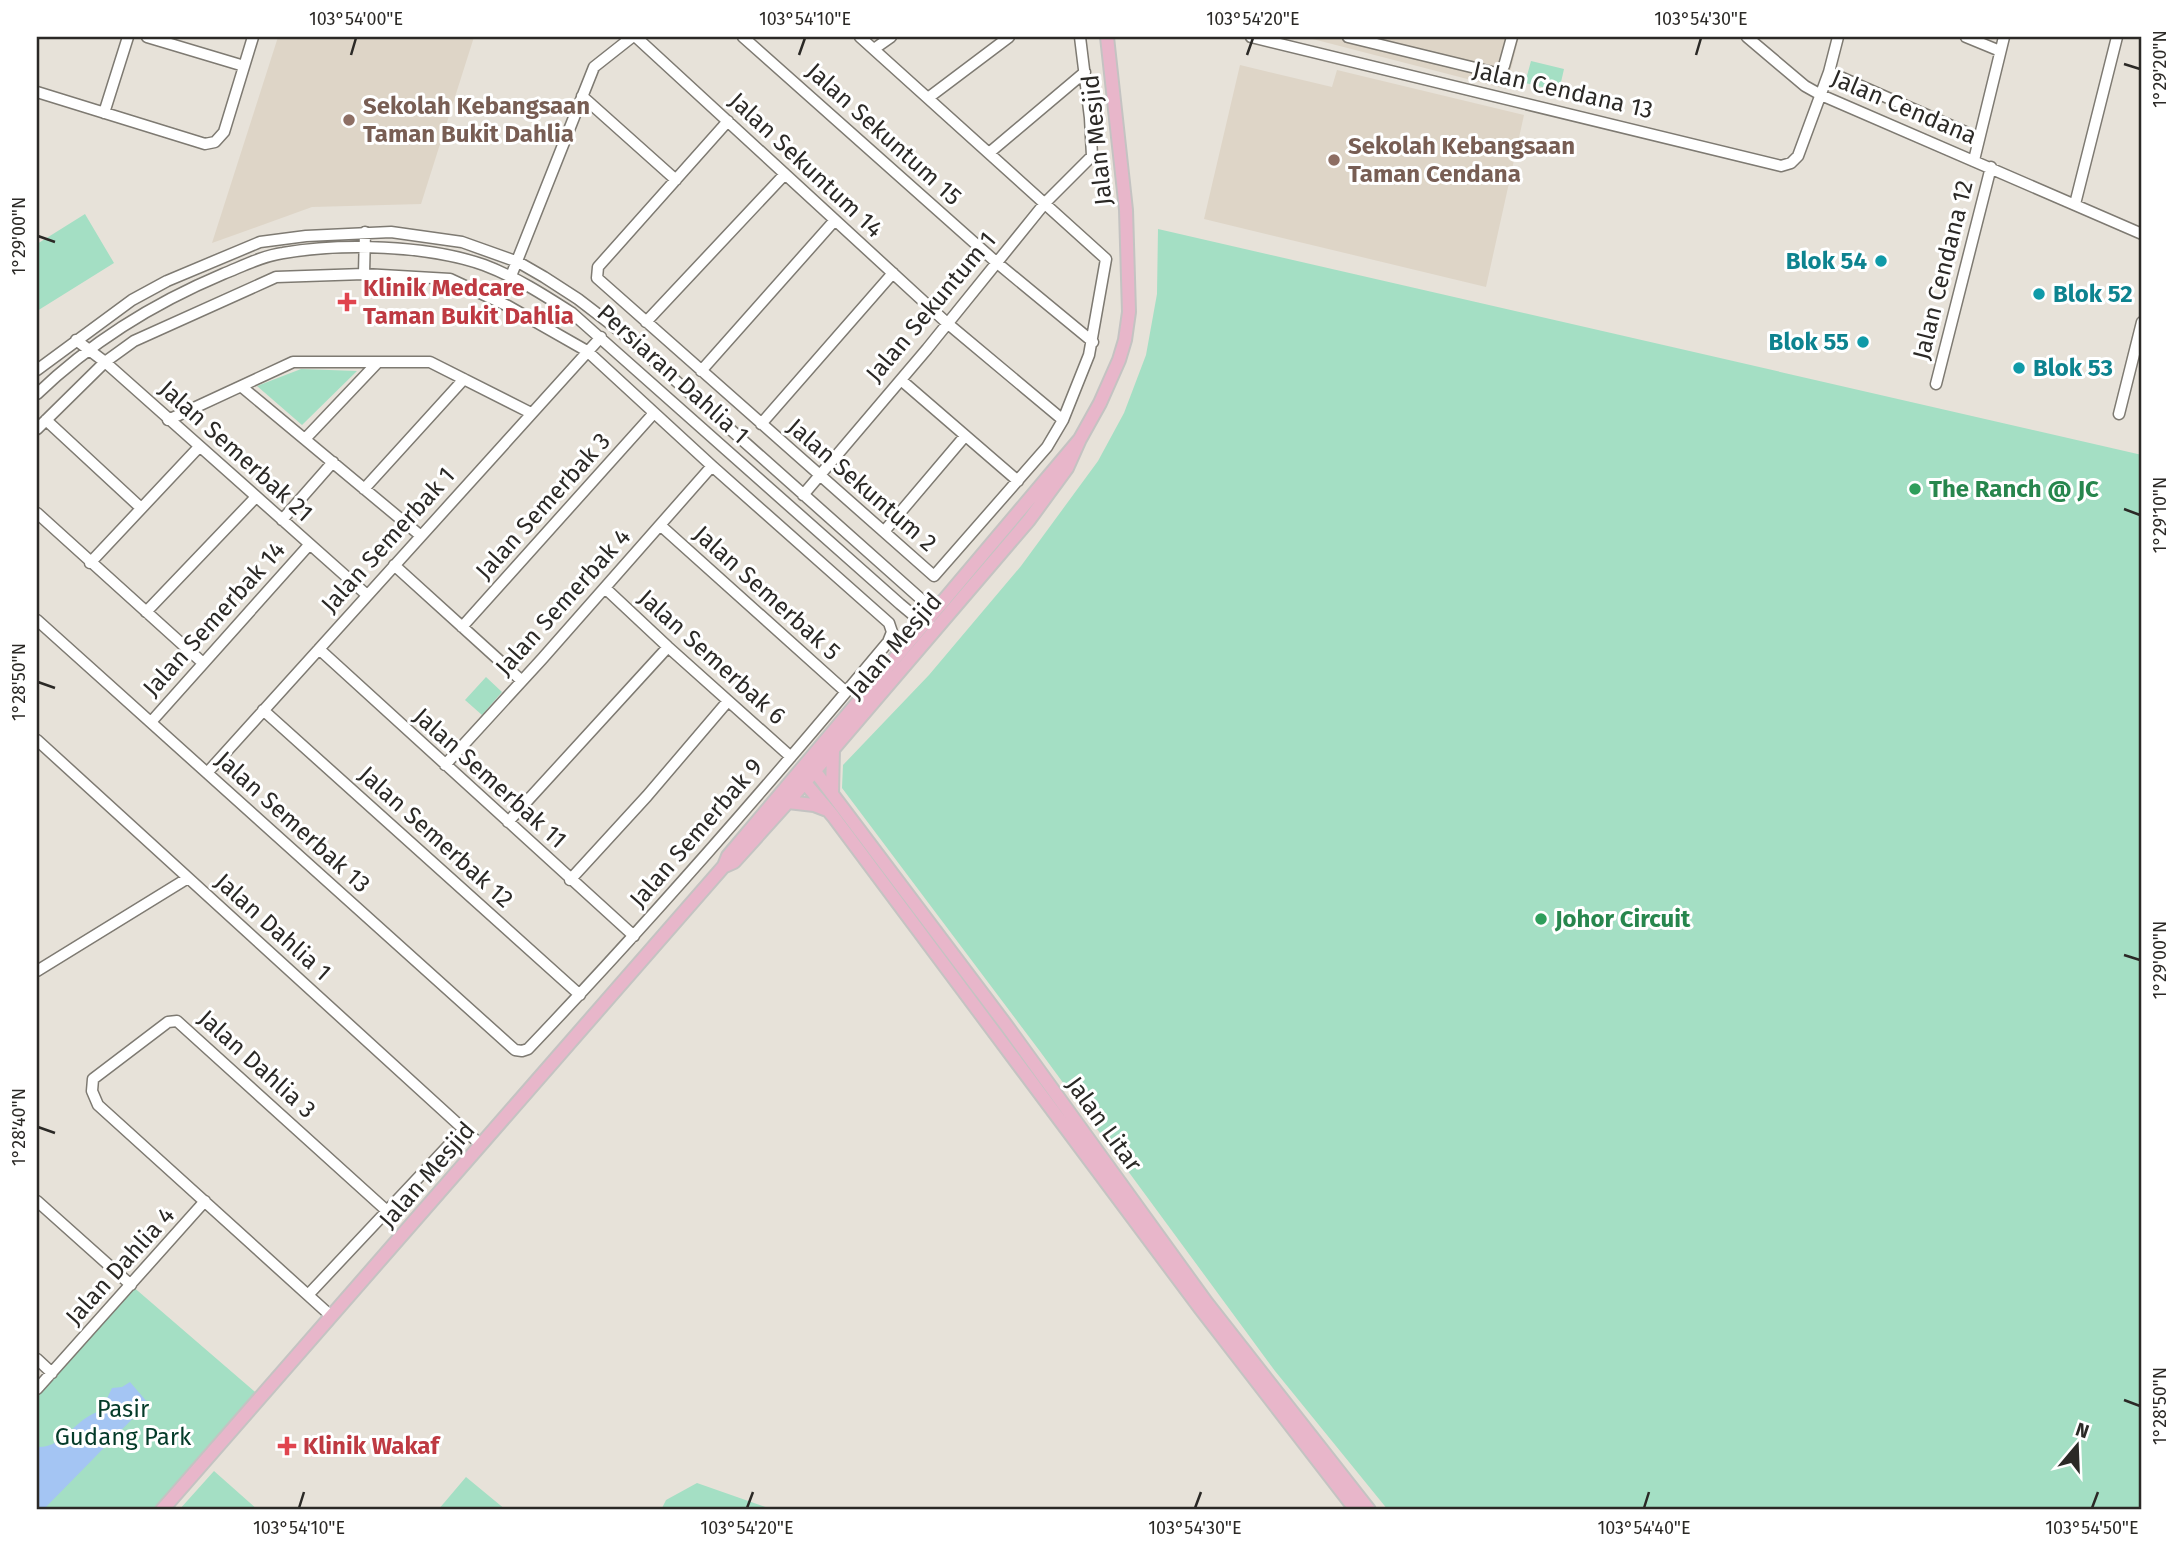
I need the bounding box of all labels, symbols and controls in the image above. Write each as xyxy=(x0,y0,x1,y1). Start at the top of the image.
text: 103°54'00"E xyxy=(309,8,403,30)
text: 103°54'10"E xyxy=(759,8,851,30)
text: 103°54'20"E xyxy=(1206,8,1300,30)
text: 103°54'30"E xyxy=(1654,8,1748,30)
text: 1°29'20"N xyxy=(2149,30,2171,108)
street label: Jalan Cendana 13 xyxy=(1470,56,1656,124)
street label: Jalan Sekuntum 15 xyxy=(801,57,967,211)
street label: Jalan Cendana xyxy=(1827,64,1981,150)
street label: Jalan Mesjid xyxy=(1076,73,1118,207)
street label: Jalan Sekuntum 14 xyxy=(723,87,889,243)
place label: Sekolah Kebangsaan Taman Bukit Dahlia xyxy=(363,92,590,148)
marker: Sekolah Kebangsaan Taman Bukit Dahlia xyxy=(341,112,357,128)
place label: Sekolah Kebangsaan Taman Cendana xyxy=(1348,132,1575,188)
marker: Sekolah Kebangsaan Taman Cendana xyxy=(1326,152,1342,168)
street label: Jalan Cendana 12 xyxy=(1907,177,1979,363)
text: 1°29'00"N xyxy=(8,197,30,275)
street label: Jalan Sekuntum 1 xyxy=(860,226,1002,388)
place label: Blok 54 xyxy=(1786,247,1867,275)
marker: Blok 54 xyxy=(1873,253,1889,269)
place label: Klinik Medcare Taman Bukit Dahlia xyxy=(363,274,574,330)
place label: Blok 52 xyxy=(2053,280,2133,308)
marker: Blok 52 xyxy=(2031,286,2047,302)
marker: Klinik Medcare Taman Bukit Dahlia xyxy=(337,292,357,312)
street label: Persiaran Dahlia 1 xyxy=(592,299,754,449)
place label: Blok 55 xyxy=(1769,328,1849,356)
marker: Blok 55 xyxy=(1855,334,1871,350)
place label: Blok 53 xyxy=(2033,354,2113,382)
marker: Blok 53 xyxy=(2011,360,2027,376)
street label: Jalan Semerbak 21 xyxy=(153,375,319,527)
street label: Jalan Sekuntum 2 xyxy=(782,413,942,557)
street label: Jalan Semerbak 3 xyxy=(470,427,616,585)
street label: Jalan Semerbak 1 xyxy=(315,462,461,618)
place label: The Ranch @ JC xyxy=(1929,475,2099,503)
text: 1°29'10"N xyxy=(2149,477,2171,553)
marker: The Ranch @ JC xyxy=(1907,481,1923,497)
street label: Jalan Semerbak 5 xyxy=(688,520,846,666)
street label: Jalan Semerbak 4 xyxy=(490,523,636,681)
street label: Jalan Semerbak 14 xyxy=(137,536,291,702)
street label: Jalan Semerbak 6 xyxy=(633,584,791,730)
street label: Jalan Mesjid xyxy=(840,587,948,705)
text: 1°28'50"N xyxy=(8,643,30,721)
street label: Jalan Semerbak 11 xyxy=(408,702,572,854)
street label: Jalan Semerbak 13 xyxy=(210,745,376,899)
street label: Jalan Semerbak 9 xyxy=(624,753,768,913)
street label: Jalan Semerbak 12 xyxy=(353,760,519,914)
street label: Jalan Dahlia 1 xyxy=(209,868,337,986)
place label: Johor Circuit xyxy=(1554,905,1691,933)
marker: Johor Circuit xyxy=(1533,911,1549,927)
text: 1°29'00"N xyxy=(2149,921,2171,999)
street label: Jalan Dahlia 3 xyxy=(193,1004,321,1124)
street label: Jalan Litar xyxy=(1060,1071,1148,1177)
text: 1°28'40"N xyxy=(8,1088,30,1166)
street label: Jalan Mesjid xyxy=(373,1116,481,1234)
street label: Jalan Dahlia 4 xyxy=(60,1201,180,1331)
text: 1°28'50"N xyxy=(2149,1367,2171,1445)
park label: Pasir Gudang Park xyxy=(55,1395,192,1451)
north arrow xyxy=(2042,1410,2112,1480)
text: N xyxy=(2073,1417,2092,1443)
place label: Klinik Wakaf xyxy=(303,1432,441,1460)
marker: Klinik Wakaf xyxy=(277,1436,297,1456)
text: 103°54'10"E xyxy=(253,1517,345,1539)
text: 103°54'20"E xyxy=(700,1517,794,1539)
text: 103°54'30"E xyxy=(1148,1517,1242,1539)
text: 103°54'40"E xyxy=(1597,1517,1691,1539)
text: 103°54'50"E xyxy=(2045,1517,2139,1539)

